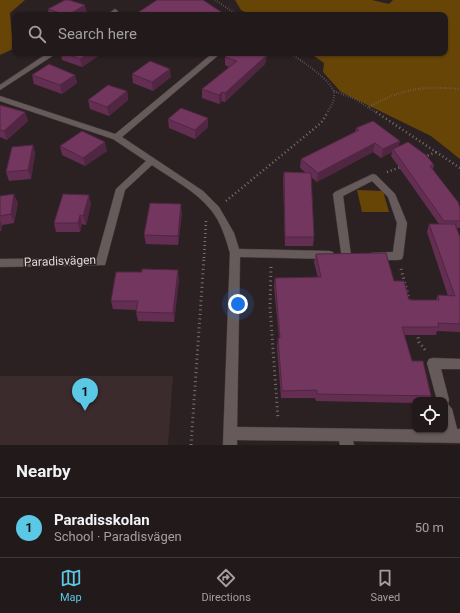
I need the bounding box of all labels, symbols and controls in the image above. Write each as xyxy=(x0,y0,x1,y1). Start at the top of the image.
search box xyxy=(12,12,448,56)
icon: search xyxy=(26,23,48,45)
text: Search here xyxy=(58,25,137,43)
street label: Paradisvägen xyxy=(24,253,96,269)
your location xyxy=(228,294,248,314)
pin: 1 xyxy=(72,378,98,411)
map controls xyxy=(412,397,448,433)
button: locate xyxy=(412,397,448,433)
text: Nearby xyxy=(16,461,71,481)
text: Paradisskolan xyxy=(54,511,150,529)
text: 1 xyxy=(25,520,33,535)
text: 50 m xyxy=(415,520,444,535)
text: School · Paradisvägen xyxy=(54,529,182,544)
tab: Map xyxy=(60,567,82,604)
tab: Directions xyxy=(201,567,251,604)
tab: Saved xyxy=(370,567,400,604)

